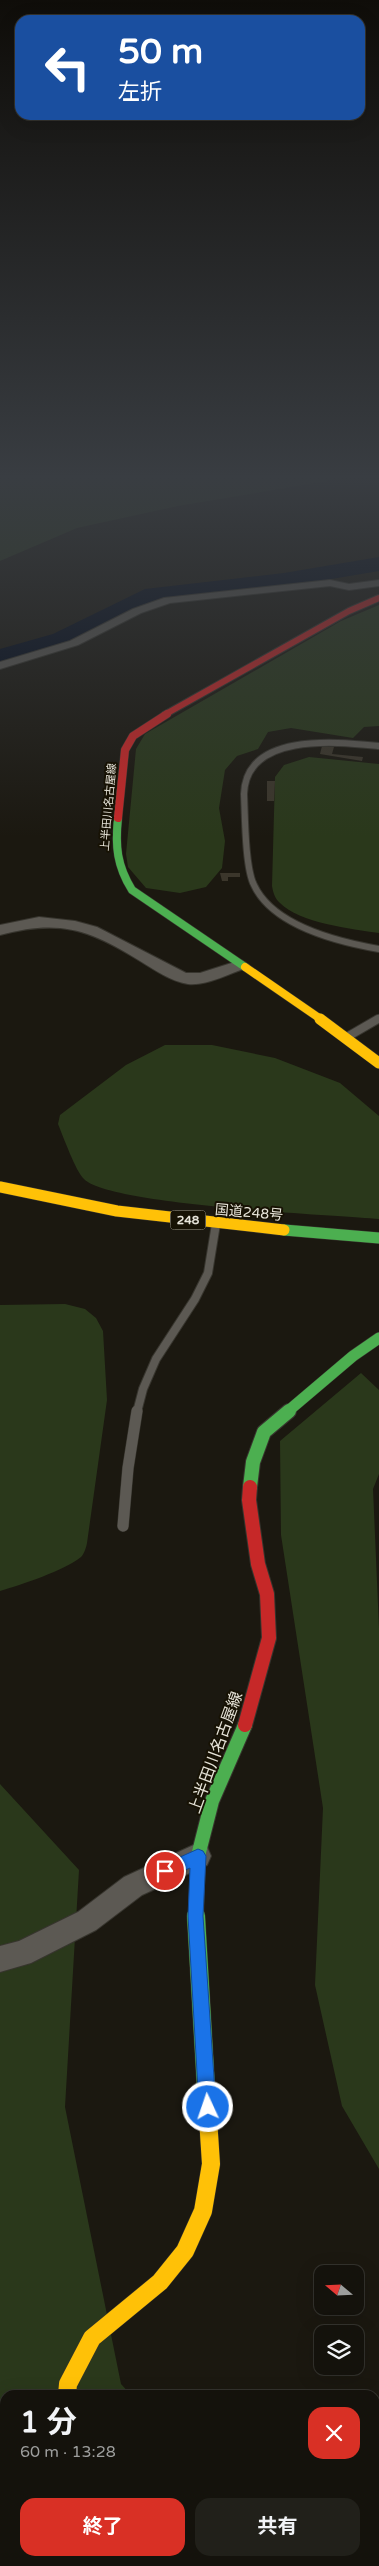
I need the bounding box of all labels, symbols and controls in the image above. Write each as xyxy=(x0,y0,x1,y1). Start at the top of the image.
text: 50 m xyxy=(118,31,203,73)
icon: left xyxy=(35,35,100,100)
text: 左折 xyxy=(118,79,162,105)
street label: 上半田川名古屋線 xyxy=(98,763,119,851)
street label: 国道248号 xyxy=(214,1201,284,1224)
road number: 248 xyxy=(170,1210,206,1230)
street label: 上半田川名古屋線 xyxy=(185,1689,247,1816)
pin xyxy=(144,1850,186,1892)
icon: arrive xyxy=(151,1857,179,1885)
position arrow xyxy=(181,2080,233,2132)
north arrow xyxy=(314,2265,364,2315)
map controls xyxy=(314,2265,364,2375)
button: layers xyxy=(314,2325,364,2375)
text: 1 分 xyxy=(20,2404,77,2441)
button: close xyxy=(308,2407,360,2459)
text: 60 m · 13:28 xyxy=(20,2442,116,2462)
button: 終了 xyxy=(20,2498,185,2556)
button: 共有 xyxy=(195,2498,360,2556)

